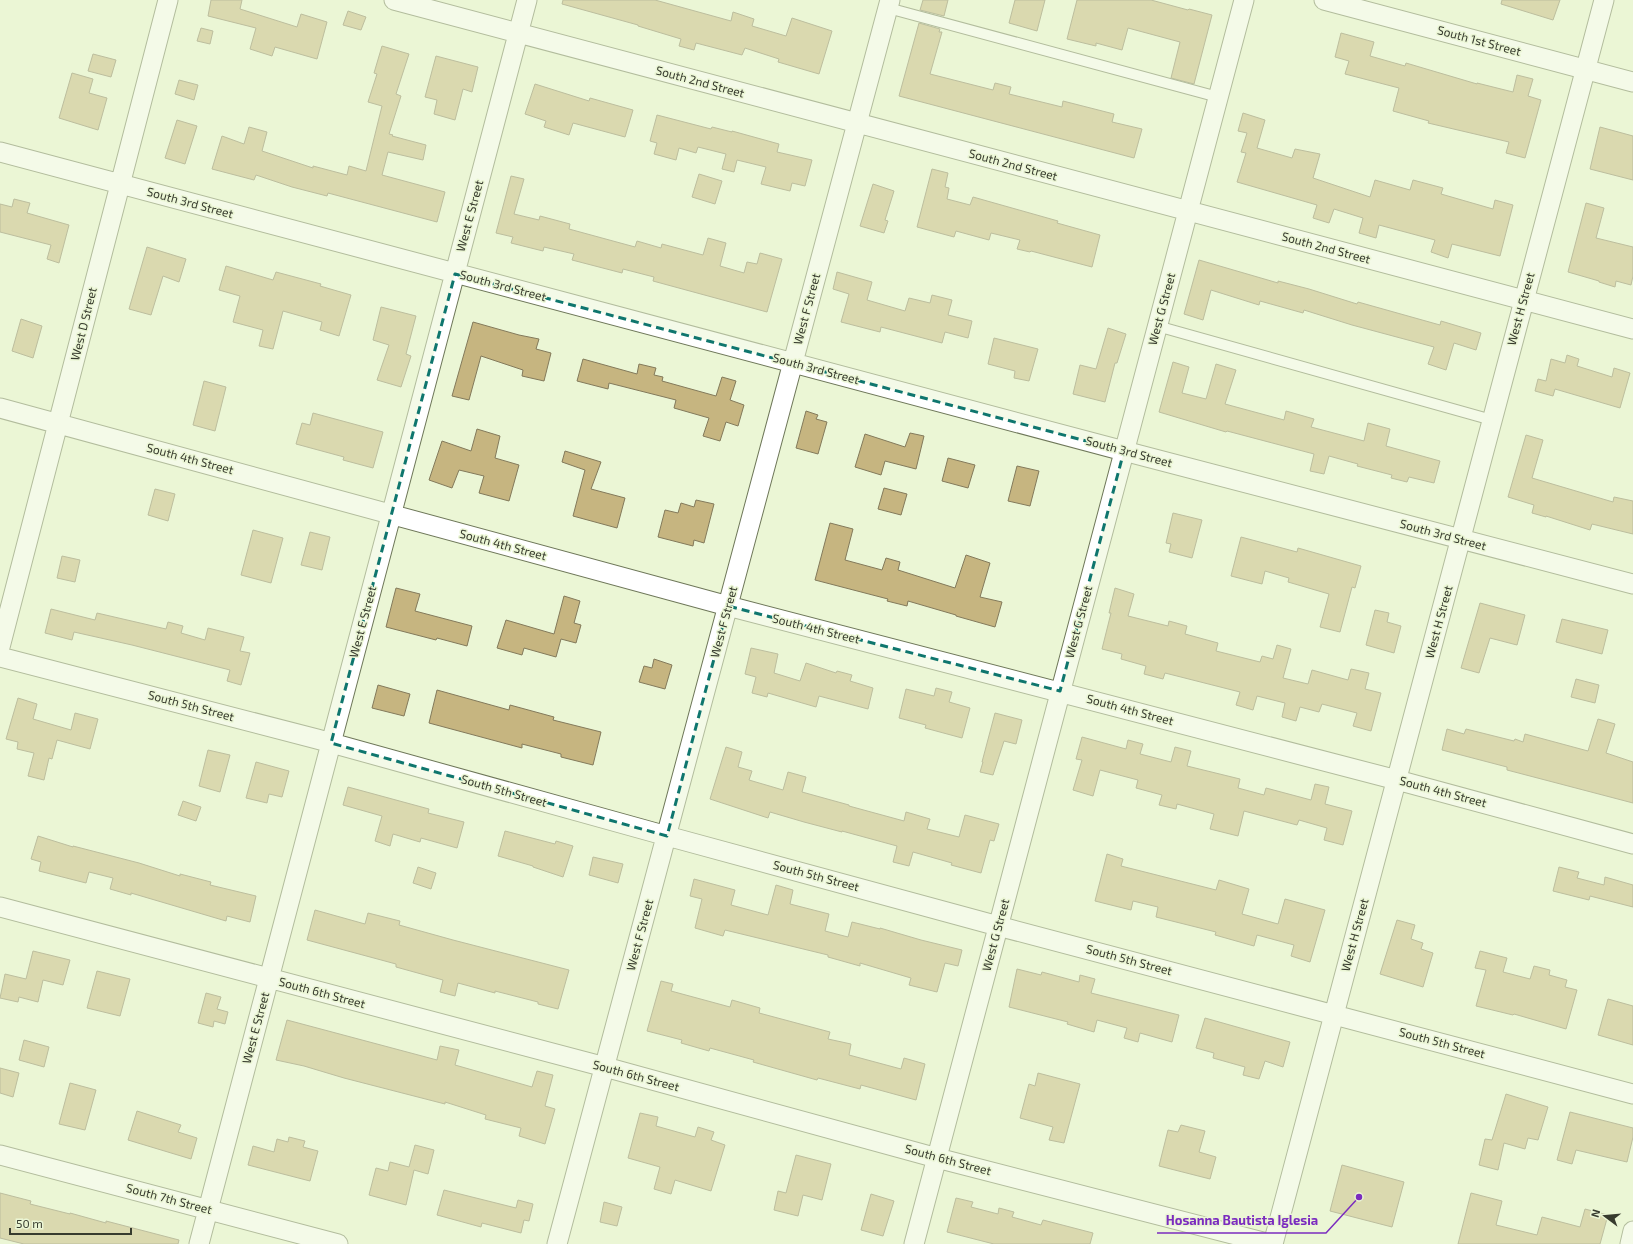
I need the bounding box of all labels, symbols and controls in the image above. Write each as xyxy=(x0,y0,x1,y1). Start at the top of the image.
street label: South 1st Street xyxy=(1436,22,1523,58)
street label: South 2nd Street xyxy=(654,62,747,100)
street label: South 2nd Street xyxy=(967,145,1060,183)
street label: West E Street xyxy=(453,178,485,253)
street label: South 3rd Street xyxy=(146,184,235,220)
street label: South 2nd Street xyxy=(1280,228,1373,266)
street label: South 3rd Street xyxy=(459,267,548,303)
street label: West H Street xyxy=(1504,270,1537,347)
street label: West F Street xyxy=(790,271,822,346)
street label: West G Street xyxy=(1145,271,1178,347)
street label: West D Street xyxy=(67,285,99,362)
street label: South 3rd Street xyxy=(772,350,861,386)
street label: South 3rd Street xyxy=(1085,433,1174,469)
street label: South 4th Street xyxy=(145,440,236,476)
street label: South 3rd Street xyxy=(1399,516,1488,552)
street label: South 4th Street xyxy=(458,526,549,562)
street label: West H Street xyxy=(1422,583,1455,660)
street label: West E Street xyxy=(346,584,378,659)
street label: West F Street xyxy=(707,584,739,659)
street label: West G Street xyxy=(1062,584,1095,660)
street label: South 4th Street xyxy=(771,610,862,646)
street label: South 5th Street xyxy=(147,687,236,723)
street label: South 4th Street xyxy=(1085,691,1176,727)
street label: South 5th Street xyxy=(460,771,549,809)
street label: South 4th Street xyxy=(1398,773,1489,809)
street label: South 5th Street xyxy=(772,857,861,893)
street label: West H Street xyxy=(1338,896,1371,973)
street label: West F Street xyxy=(623,897,655,972)
street label: West G Street xyxy=(979,897,1012,973)
street label: South 5th Street xyxy=(1085,941,1174,977)
street label: South 6th Street xyxy=(277,974,367,1010)
street label: West E Street xyxy=(239,990,271,1065)
street label: South 5th Street xyxy=(1398,1024,1487,1060)
street label: South 6th Street xyxy=(591,1057,681,1093)
street label: South 6th Street xyxy=(903,1141,993,1177)
street label: South 7th Street xyxy=(125,1180,214,1216)
north arrow xyxy=(1585,1196,1625,1236)
text: N xyxy=(1588,1207,1602,1219)
callout: Hosanna Bautista Iglesia xyxy=(1157,1208,1326,1233)
scale bar xyxy=(10,1210,131,1236)
text: Hosanna Bautista Iglesia xyxy=(1166,1212,1318,1228)
text: 50 m xyxy=(16,1216,43,1230)

